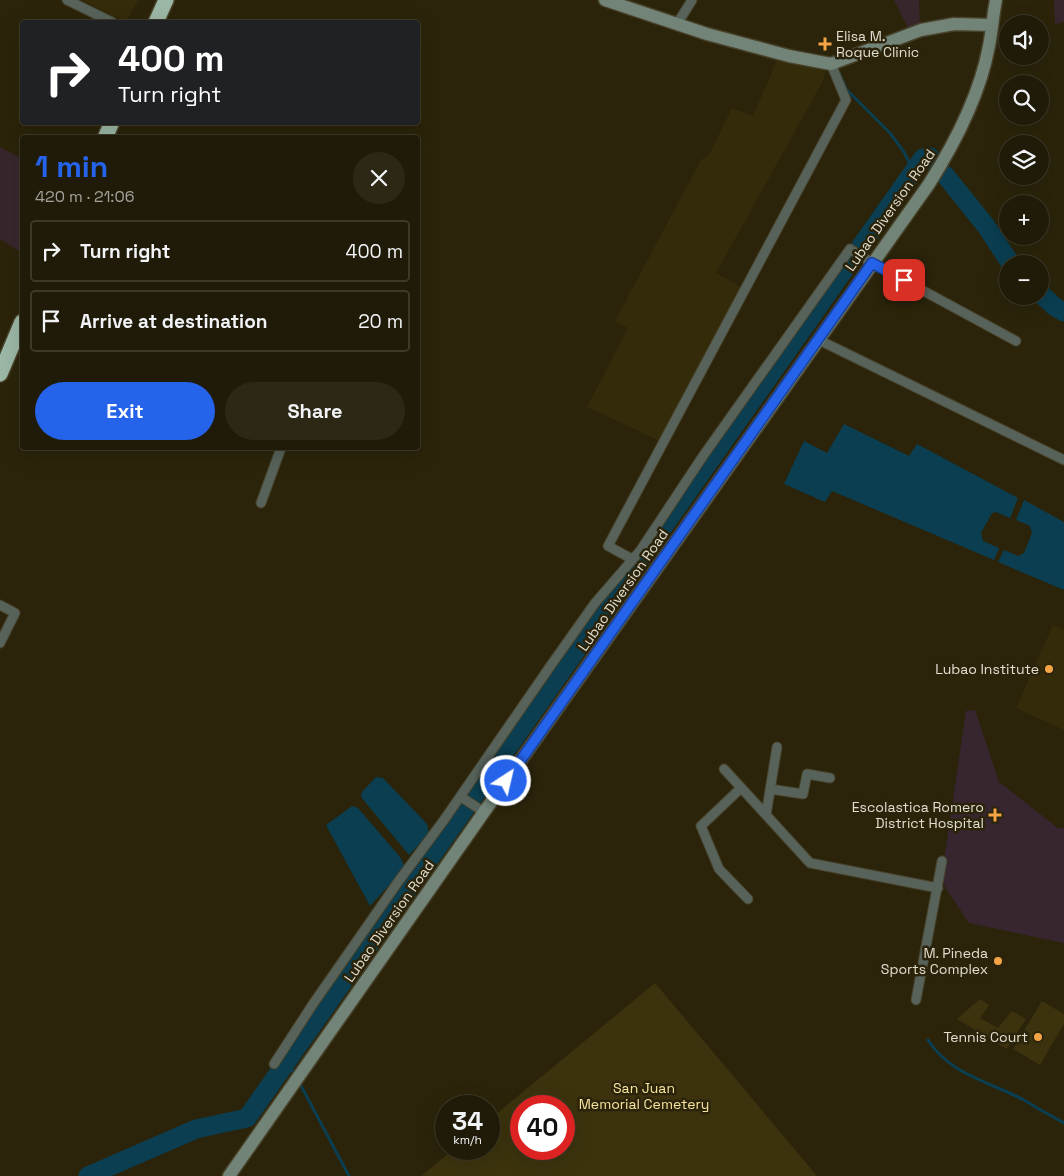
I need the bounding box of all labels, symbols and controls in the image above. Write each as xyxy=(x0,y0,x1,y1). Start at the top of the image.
map controls xyxy=(999,15,1049,305)
button: sound xyxy=(999,15,1049,65)
place label: Elisa M. Roque Clinic xyxy=(836,27,919,61)
text: 400 m xyxy=(118,37,224,81)
marker: Elisa M. Roque Clinic xyxy=(818,37,832,51)
icon: right xyxy=(35,40,100,105)
button: search xyxy=(999,75,1049,125)
text: Turn right xyxy=(118,80,221,108)
button: layers xyxy=(999,135,1049,185)
street label: Lubao Diversion Road xyxy=(841,146,939,274)
text: 1 min xyxy=(35,147,108,186)
button: close xyxy=(353,152,405,204)
text: 420 m · 21:06 xyxy=(35,186,134,207)
button: + xyxy=(999,195,1049,245)
icon: right xyxy=(37,237,65,265)
text: Turn right xyxy=(80,239,170,264)
text: 400 m xyxy=(346,239,403,264)
button: − xyxy=(999,255,1049,305)
pin xyxy=(883,259,925,301)
icon: arrive xyxy=(890,266,918,294)
icon: arrive xyxy=(37,307,65,335)
text: Arrive at destination xyxy=(80,309,268,334)
text: 20 m xyxy=(358,309,403,334)
button: Exit xyxy=(35,382,215,440)
button: Share xyxy=(225,382,405,440)
street label: Lubao Diversion Road xyxy=(574,526,672,654)
place label: Lubao Institute xyxy=(935,660,1039,678)
marker: Lubao Institute xyxy=(1043,663,1055,675)
position arrow xyxy=(479,754,531,806)
place label: Escolastica Romero District Hospital xyxy=(852,798,984,832)
marker: Escolastica Romero District Hospital xyxy=(988,808,1002,822)
street label: Lubao Diversion Road xyxy=(340,857,438,985)
place label: M. Pineda Sports Complex xyxy=(881,944,988,978)
marker: M. Pineda Sports Complex xyxy=(992,955,1004,967)
place label: Tennis Court xyxy=(943,1028,1028,1046)
marker: Tennis Court xyxy=(1032,1031,1044,1043)
park label: San Juan Memorial Cemetery xyxy=(579,1079,709,1113)
speed limit sign: 40 xyxy=(510,1095,575,1160)
text: 34 xyxy=(452,1105,483,1137)
text: km/h xyxy=(453,1132,482,1148)

